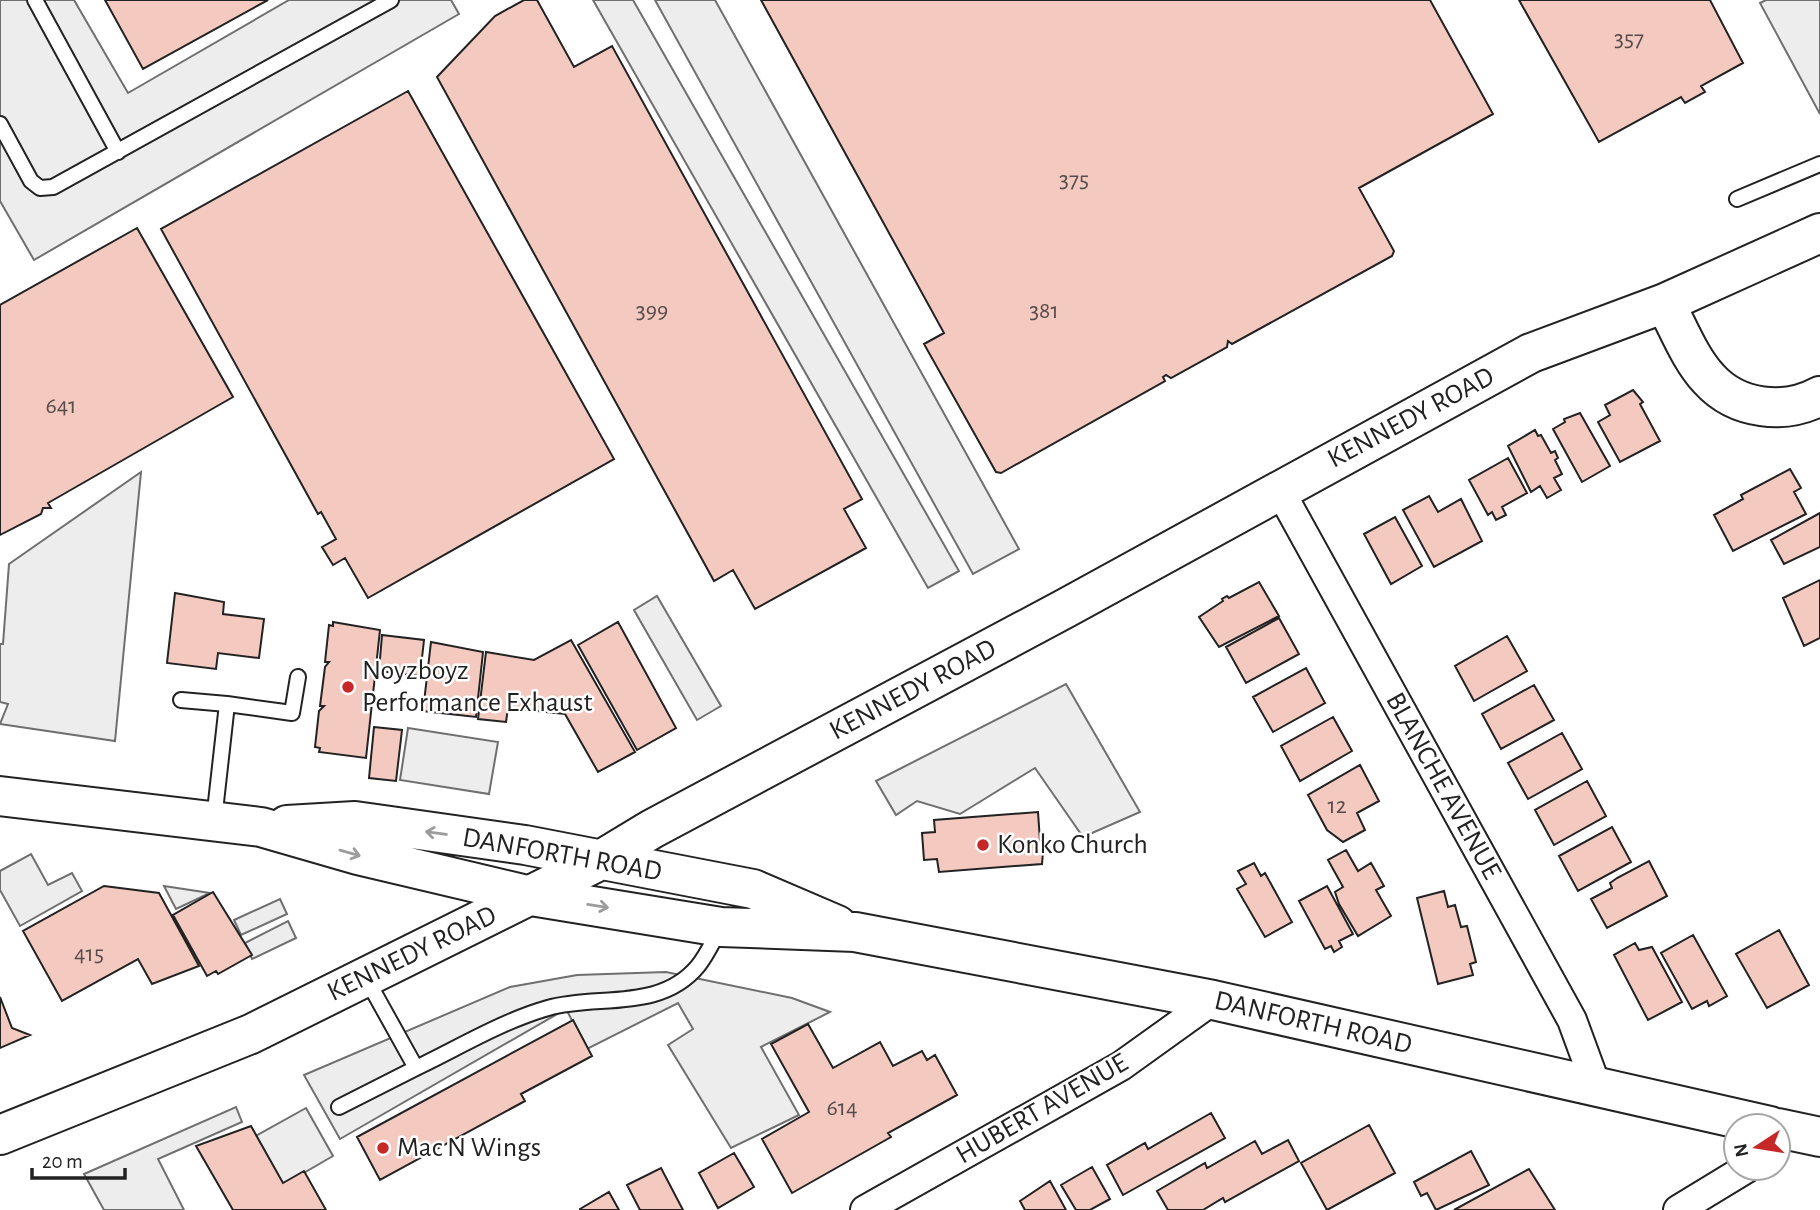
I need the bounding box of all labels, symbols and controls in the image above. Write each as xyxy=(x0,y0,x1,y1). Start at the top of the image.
house number: 357 xyxy=(1614,27,1644,51)
house number: 375 xyxy=(1059,168,1089,192)
house number: 399 xyxy=(636,299,668,323)
house number: 381 xyxy=(1029,299,1059,323)
street label: KENNEDY ROAD xyxy=(1323,362,1499,474)
house number: 641 xyxy=(45,394,77,418)
street label: KENNEDY ROAD xyxy=(825,634,1001,746)
place label: Noyzboyz Performance Exhaust xyxy=(362,657,592,717)
marker: Noyzboyz Performance Exhaust xyxy=(340,679,356,695)
street label: BLANCHE AVENUE xyxy=(1380,688,1506,884)
house number: 12 xyxy=(1327,794,1347,818)
street label: DANFORTH ROAD xyxy=(460,824,664,886)
one-way arrow xyxy=(425,826,448,839)
place label: Konko Church xyxy=(997,831,1148,859)
marker: Konko Church xyxy=(975,837,991,853)
one-way arrow xyxy=(338,847,360,860)
one-way arrow xyxy=(586,900,609,913)
street label: KENNEDY ROAD xyxy=(323,901,501,1007)
house number: 415 xyxy=(74,942,104,966)
street label: DANFORTH ROAD xyxy=(1212,987,1414,1059)
street label: HUBERT AVENUE xyxy=(951,1049,1133,1169)
house number: 614 xyxy=(826,1096,858,1120)
north arrow xyxy=(1722,1112,1792,1182)
place label: Mac N Wings xyxy=(397,1134,541,1162)
scale bar xyxy=(32,1136,124,1180)
marker: Mac N Wings xyxy=(375,1140,391,1156)
text: N xyxy=(1731,1142,1753,1159)
text: 20 m xyxy=(42,1151,83,1172)

